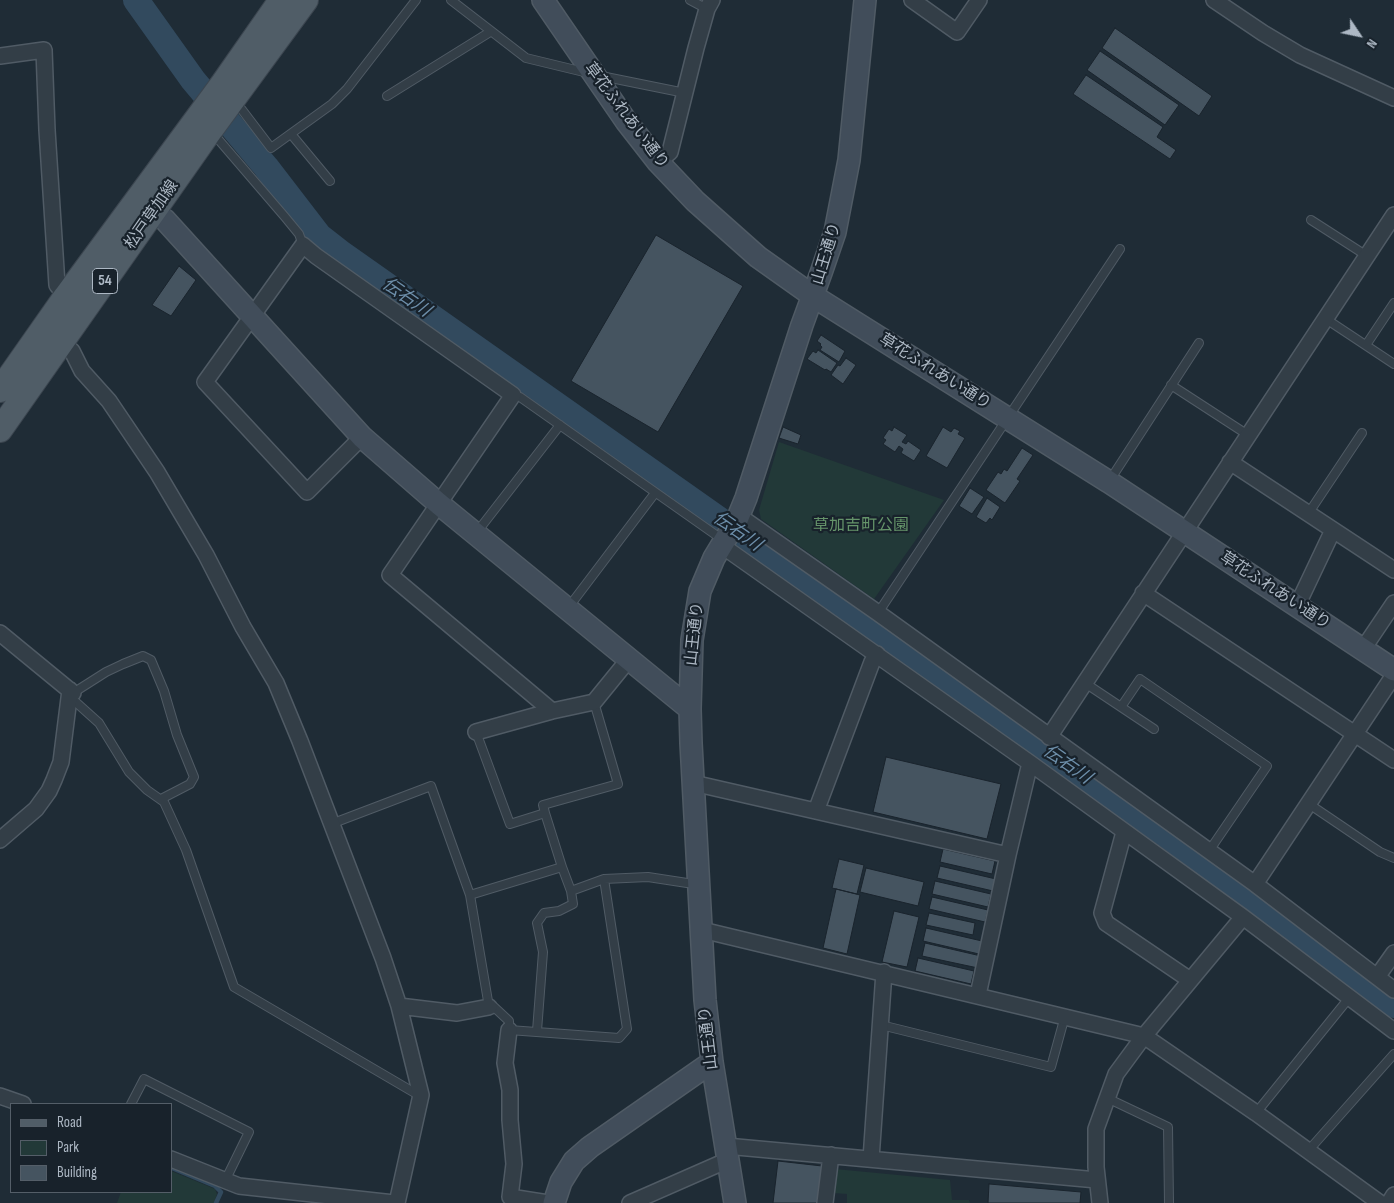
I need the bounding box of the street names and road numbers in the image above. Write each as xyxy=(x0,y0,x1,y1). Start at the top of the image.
street label: 草花ふれあい通り xyxy=(580,59,672,173)
street label: 松戸草加線 xyxy=(121,177,183,253)
street label: 山王通り xyxy=(808,221,846,287)
road number: 54 xyxy=(92,268,118,294)
street label: 草花ふれあい通り xyxy=(876,330,994,414)
street label: 草花ふれあい通り xyxy=(1216,548,1334,634)
street label: 山王通り xyxy=(682,601,708,667)
street label: 山王通り xyxy=(696,1005,722,1071)

